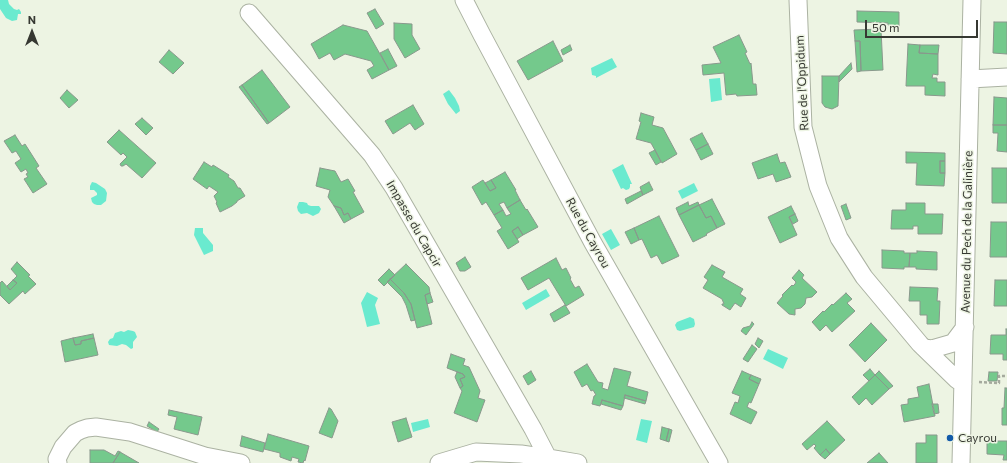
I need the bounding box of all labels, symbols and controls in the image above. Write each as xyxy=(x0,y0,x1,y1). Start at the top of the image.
north arrow xyxy=(12,12,52,52)
scale bar xyxy=(867,12,980,38)
text: N xyxy=(28,13,36,26)
text: 50 m xyxy=(872,20,900,34)
street label: Rue de l'Oppidum xyxy=(792,35,812,131)
street label: Avenue du Pech de la Galinière xyxy=(958,151,976,313)
street label: Impasse du Capcir xyxy=(383,178,445,270)
street label: Rue du Cayrou xyxy=(563,195,613,271)
place label: Cayrou xyxy=(958,431,997,445)
marker: Cayrou xyxy=(945,433,955,443)

